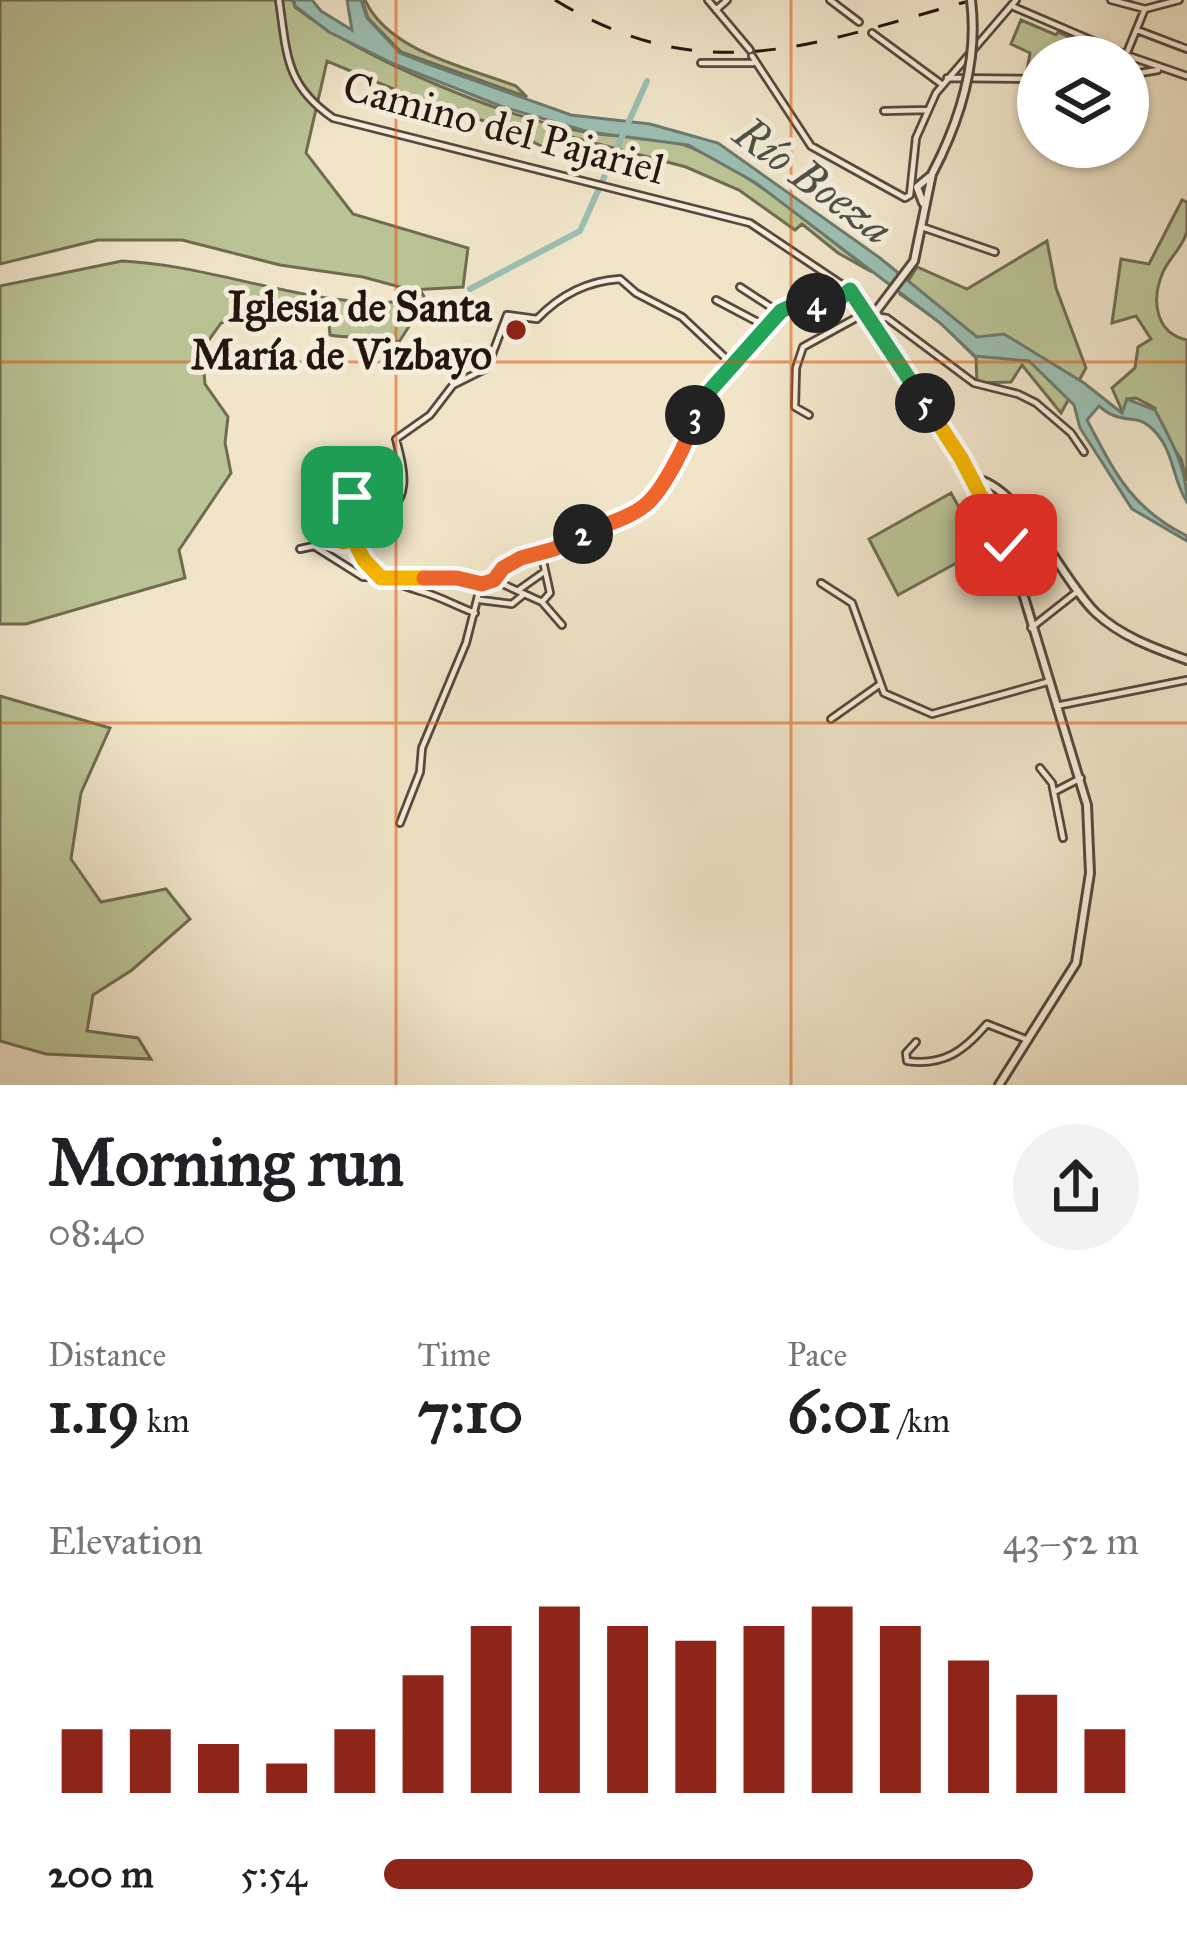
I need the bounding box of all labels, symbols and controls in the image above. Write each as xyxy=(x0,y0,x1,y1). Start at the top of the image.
map controls xyxy=(1017,36,1149,168)
button: layers xyxy=(1017,36,1149,168)
street label: Camino del Pajariel xyxy=(337,60,671,196)
water label: Río Boeza xyxy=(722,103,904,256)
pin: 4 xyxy=(786,273,846,333)
place label: Iglesia de Santa María de Vizbayo xyxy=(191,281,493,381)
text: 4 xyxy=(807,283,825,323)
marker: Iglesia de Santa María de Vizbayo xyxy=(503,317,529,343)
pin: 5 xyxy=(895,373,955,433)
text: 5 xyxy=(917,383,933,423)
pin: 3 xyxy=(665,385,725,445)
text: 3 xyxy=(688,395,702,435)
pin xyxy=(301,446,403,548)
icon: arrive xyxy=(319,464,385,530)
pin xyxy=(955,494,1057,596)
pin: 2 xyxy=(553,504,613,564)
icon: check xyxy=(973,512,1039,578)
text: 2 xyxy=(575,514,591,554)
text: Morning run xyxy=(48,1122,404,1203)
button: share xyxy=(1013,1124,1139,1250)
text: 08:40 xyxy=(48,1208,146,1256)
text: Distance xyxy=(48,1335,166,1375)
text: Time xyxy=(418,1335,491,1375)
text: Pace xyxy=(787,1335,847,1375)
text: 1.19 xyxy=(48,1375,140,1448)
text: 7:10 xyxy=(418,1375,523,1448)
text: 6:01 xyxy=(787,1375,891,1448)
text: km xyxy=(140,1401,190,1441)
text: /km xyxy=(891,1401,950,1441)
text: Elevation xyxy=(48,1517,203,1565)
text: 43–52 m xyxy=(1003,1517,1139,1565)
text: 200 m xyxy=(48,1850,154,1898)
text: 5:54 xyxy=(240,1850,307,1898)

